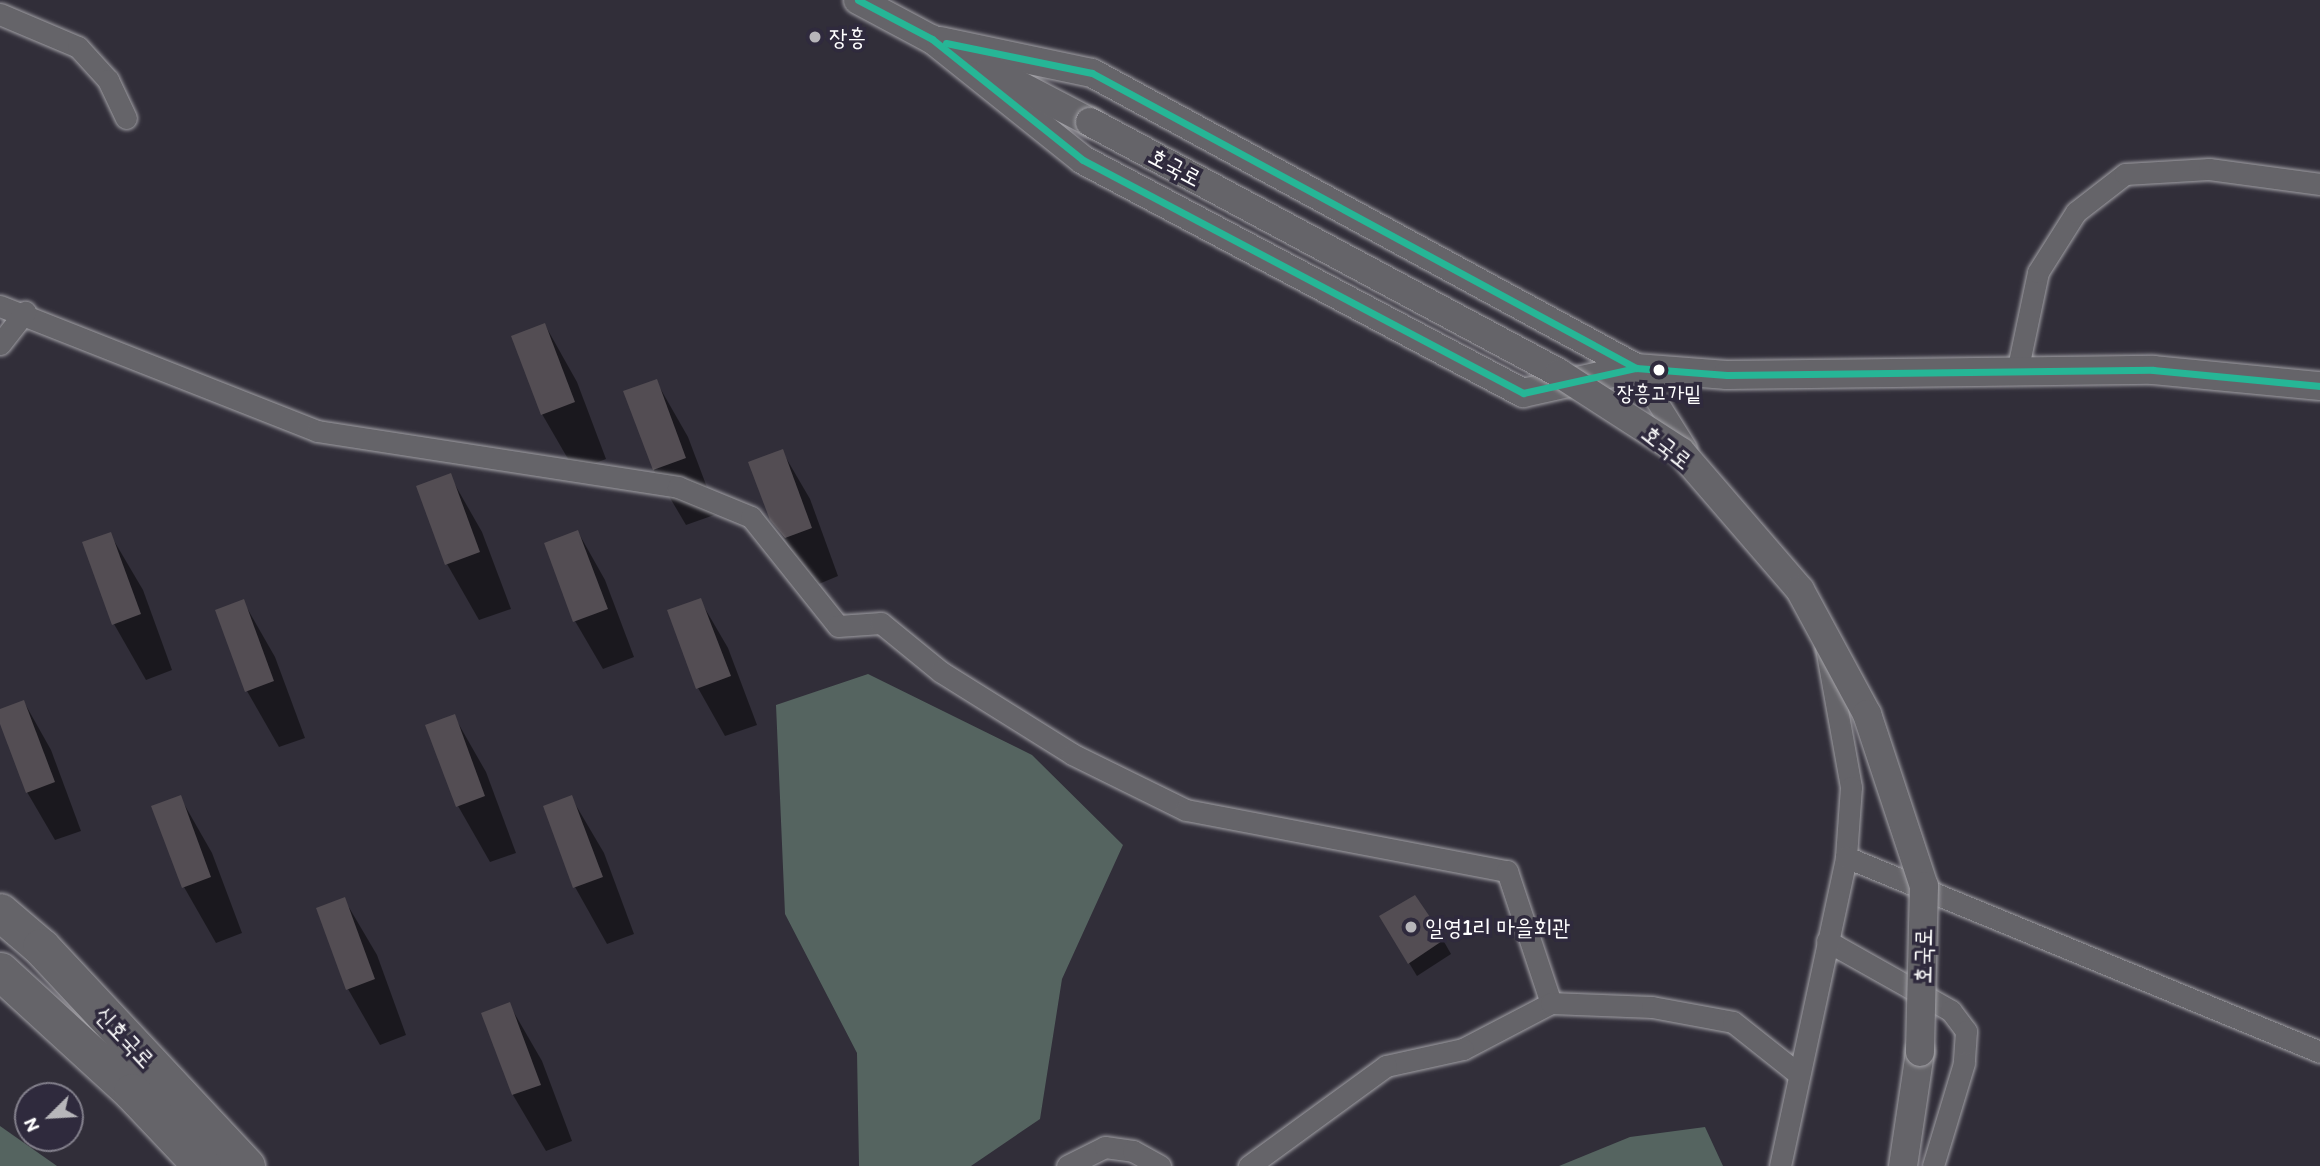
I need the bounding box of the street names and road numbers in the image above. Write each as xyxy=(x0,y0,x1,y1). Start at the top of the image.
street label: 호국로 xyxy=(1144,142,1206,192)
street label: 호국로 xyxy=(1637,419,1697,475)
street label: 호국로 xyxy=(1909,928,1937,984)
street label: 신호국로 xyxy=(90,1001,160,1073)

